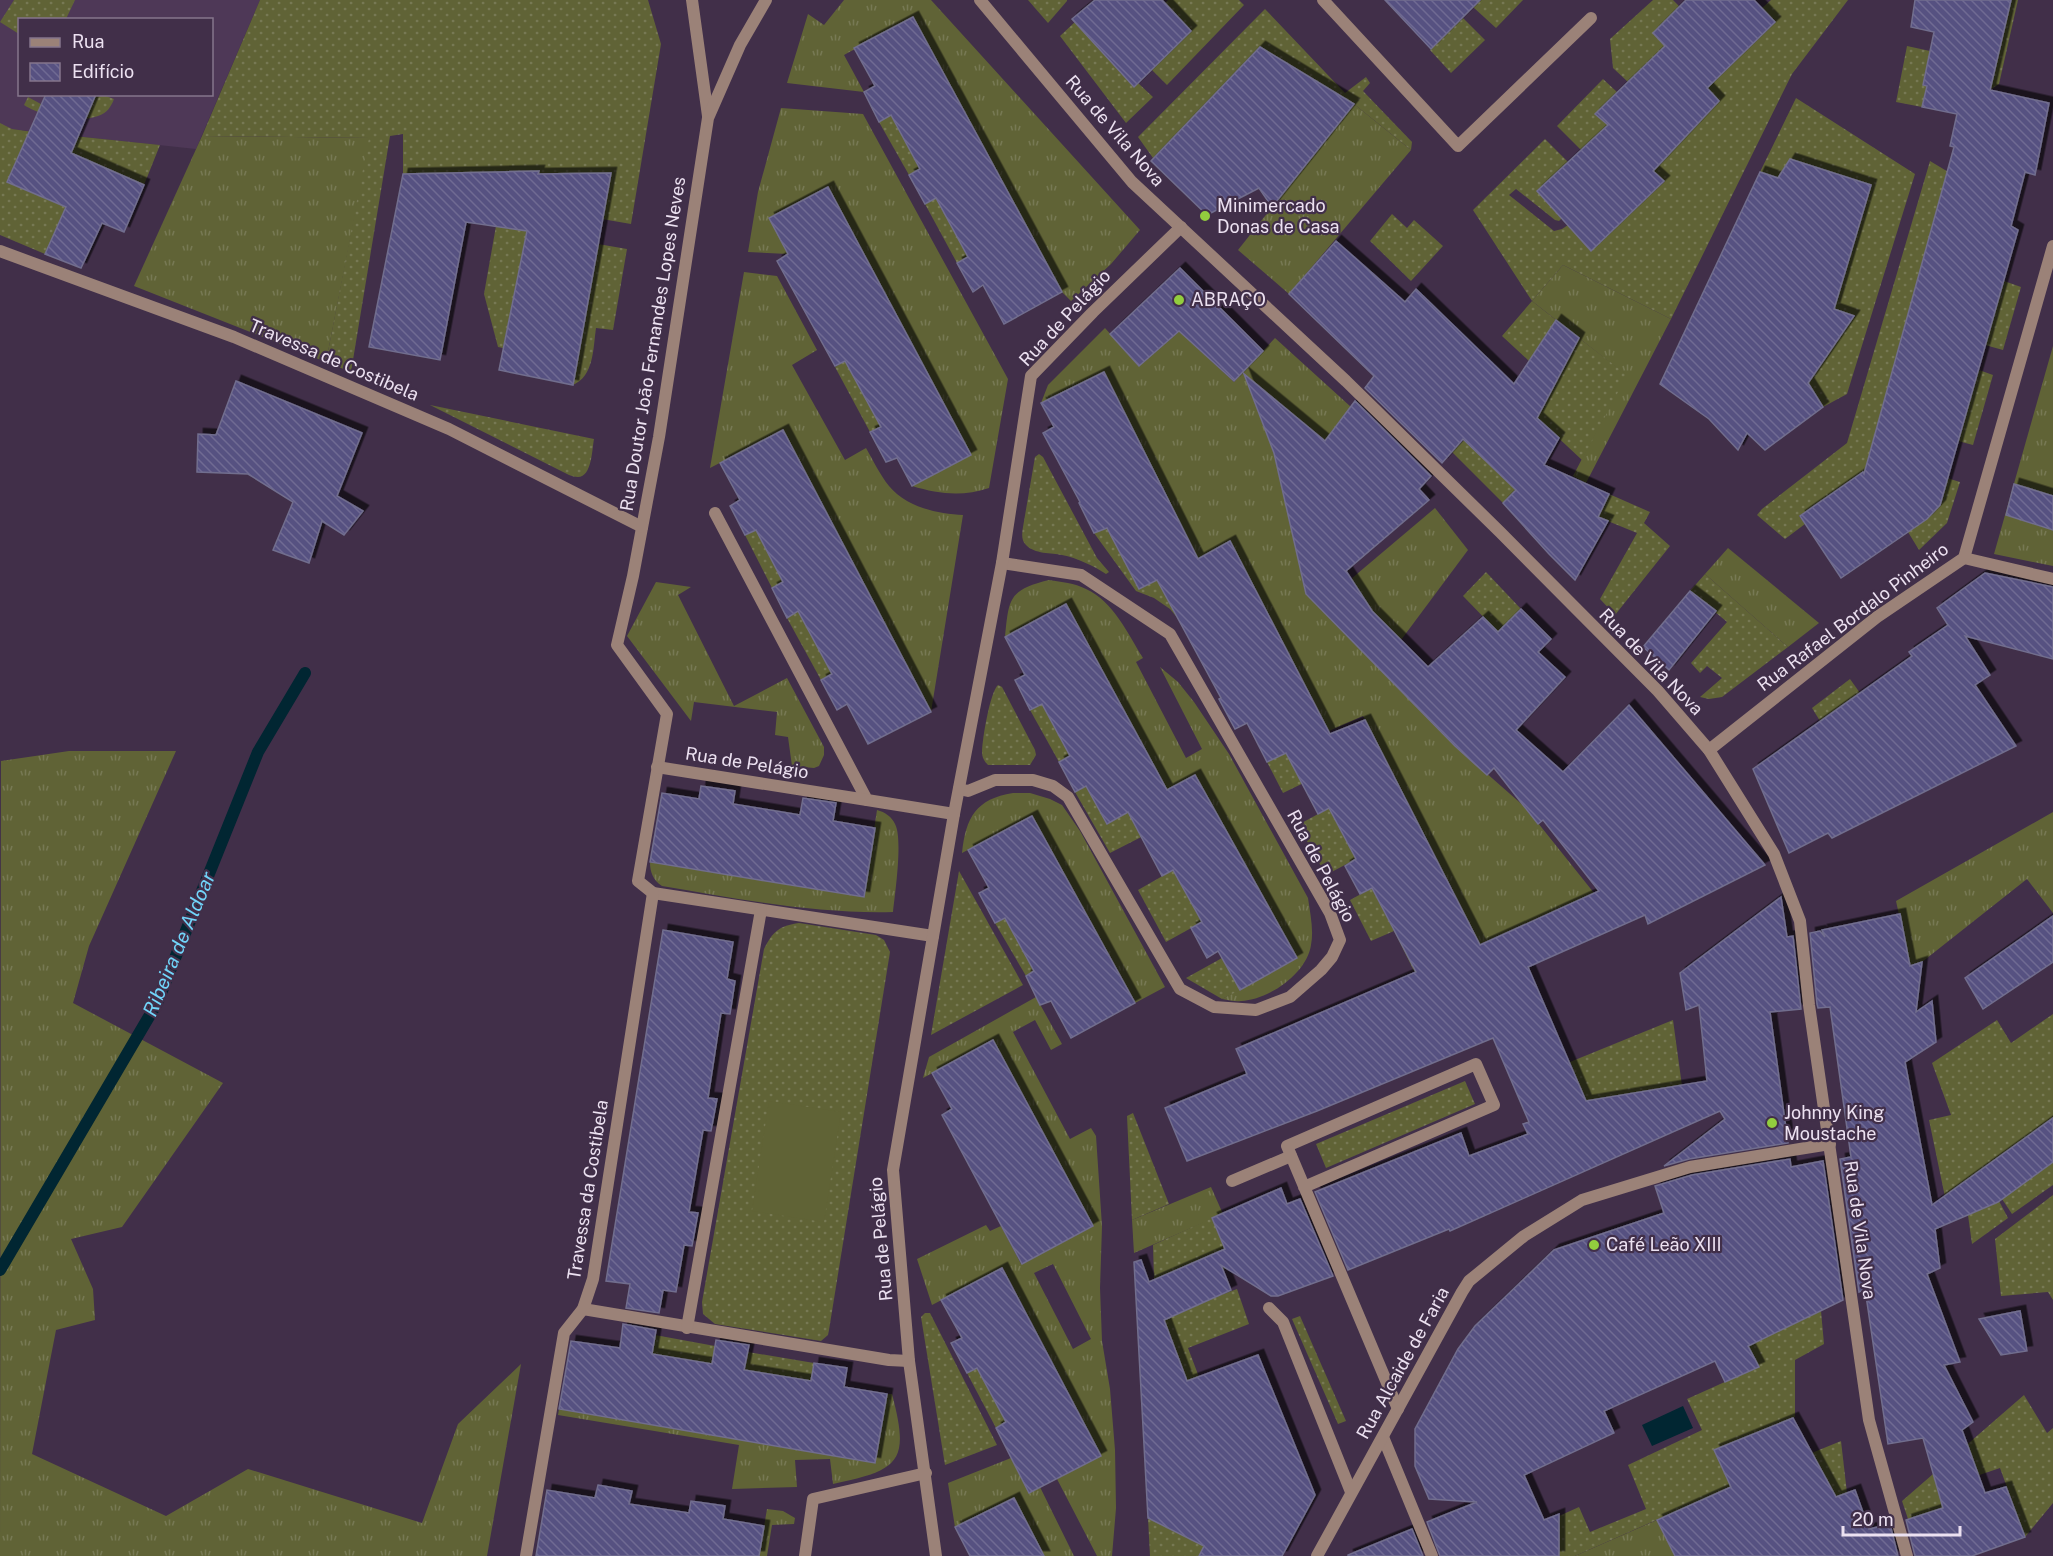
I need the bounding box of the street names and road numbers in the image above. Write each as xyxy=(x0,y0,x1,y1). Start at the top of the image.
street label: Rua de Vila Nova xyxy=(1062,71,1169,190)
street label: Rua Doutor João Fernandes Lopes Neves xyxy=(616,175,689,513)
street label: Rua de Pelágio xyxy=(1015,265,1115,370)
street label: Travessa de Costibela xyxy=(246,314,422,405)
street label: Rua Rafael Bordalo Pinheiro xyxy=(1753,538,1952,695)
street label: Rua de Vila Nova xyxy=(1595,604,1708,719)
street label: Rua de Pelágio xyxy=(684,742,810,783)
street label: Rua de Pelágio xyxy=(1283,806,1360,926)
street label: Travessa da Costibela xyxy=(563,1098,612,1281)
street label: Rua de Vila Nova xyxy=(1840,1159,1881,1301)
street label: Rua de Pelágio xyxy=(865,1176,896,1302)
street label: Rua Alcaide de Faria xyxy=(1352,1283,1453,1443)

